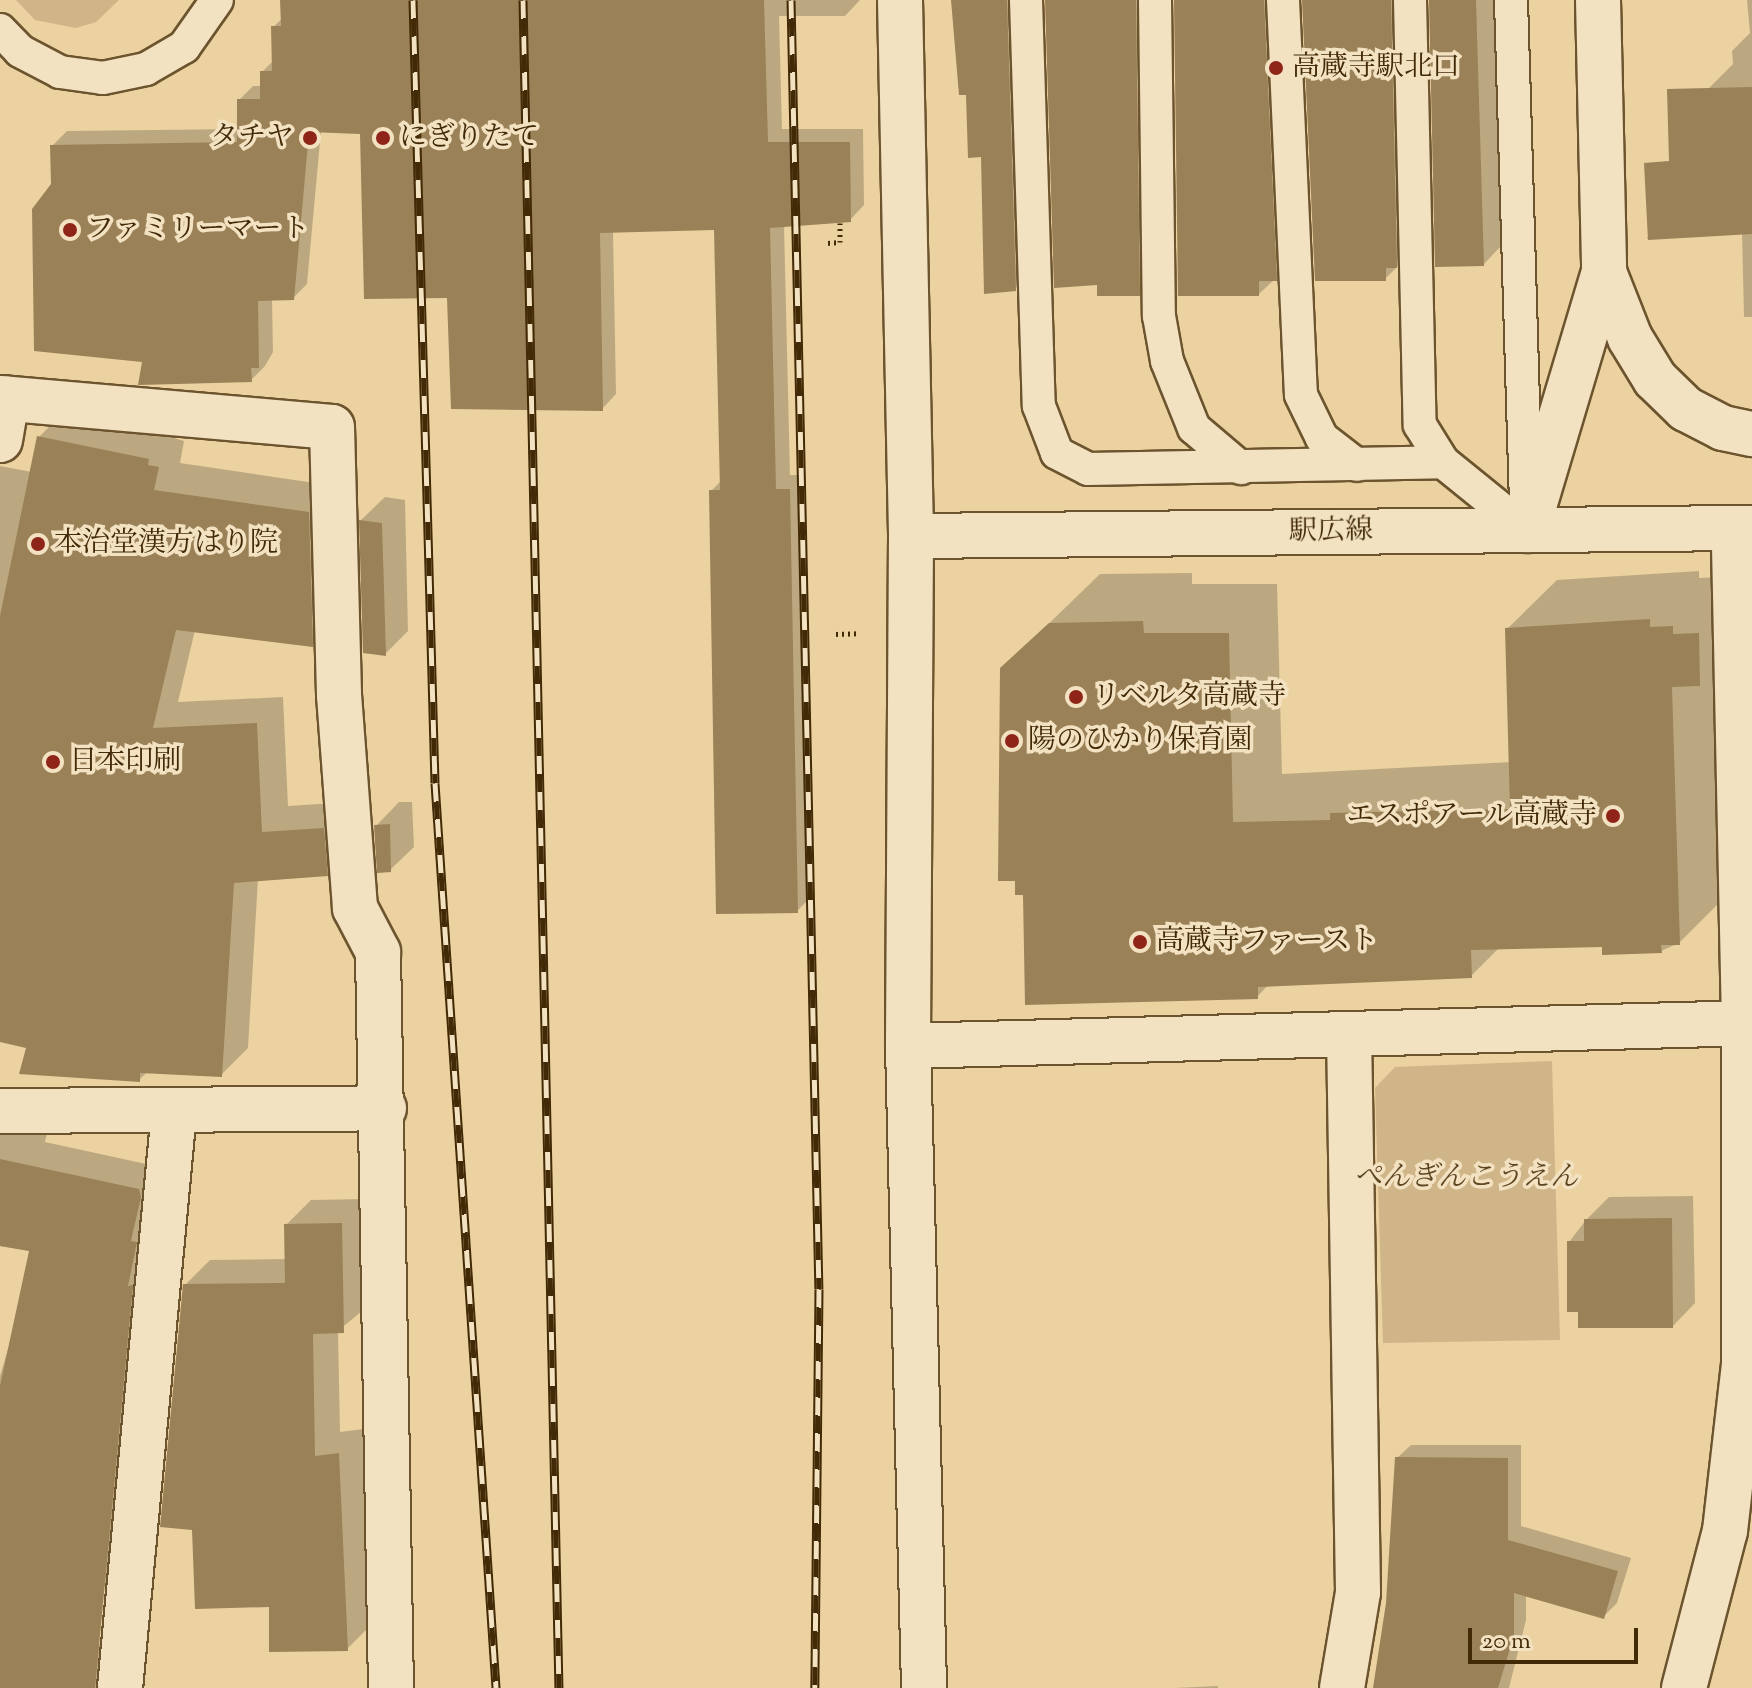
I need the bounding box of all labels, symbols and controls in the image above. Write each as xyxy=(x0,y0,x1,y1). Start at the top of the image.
place label: 高蔵寺駅北口 xyxy=(1292,51,1460,85)
marker: 高蔵寺駅北口 xyxy=(1267,59,1285,77)
place label: タチヤ xyxy=(210,121,294,155)
place label: にぎりたて xyxy=(399,121,539,155)
marker: タチヤ xyxy=(301,129,319,147)
marker: にぎりたて xyxy=(374,129,392,147)
place label: ファミリーマート xyxy=(86,213,310,247)
marker: ファミリーマート xyxy=(61,221,79,239)
street label: 駅広線 xyxy=(1289,514,1373,550)
place label: 本治堂漢方はり院 xyxy=(54,527,278,561)
marker: 本治堂漢方はり院 xyxy=(29,535,47,553)
place label: リベルタ高蔵寺 xyxy=(1092,680,1288,714)
marker: リベルタ高蔵寺 xyxy=(1067,688,1085,706)
place label: 陽のひかり保育園 xyxy=(1028,724,1252,758)
marker: 陽のひかり保育園 xyxy=(1003,732,1021,750)
place label: 日本印刷 xyxy=(69,745,181,779)
marker: 日本印刷 xyxy=(44,753,62,771)
place label: エスポアール高蔵寺 xyxy=(1346,799,1597,833)
marker: エスポアール高蔵寺 xyxy=(1604,807,1622,825)
place label: 高蔵寺ファースト xyxy=(1156,925,1380,959)
marker: 高蔵寺ファースト xyxy=(1131,933,1149,951)
park label: ぺんぎんこうえん xyxy=(1354,1161,1578,1195)
scale bar xyxy=(1472,1612,1642,1662)
text: 20 m xyxy=(1482,1625,1531,1659)

